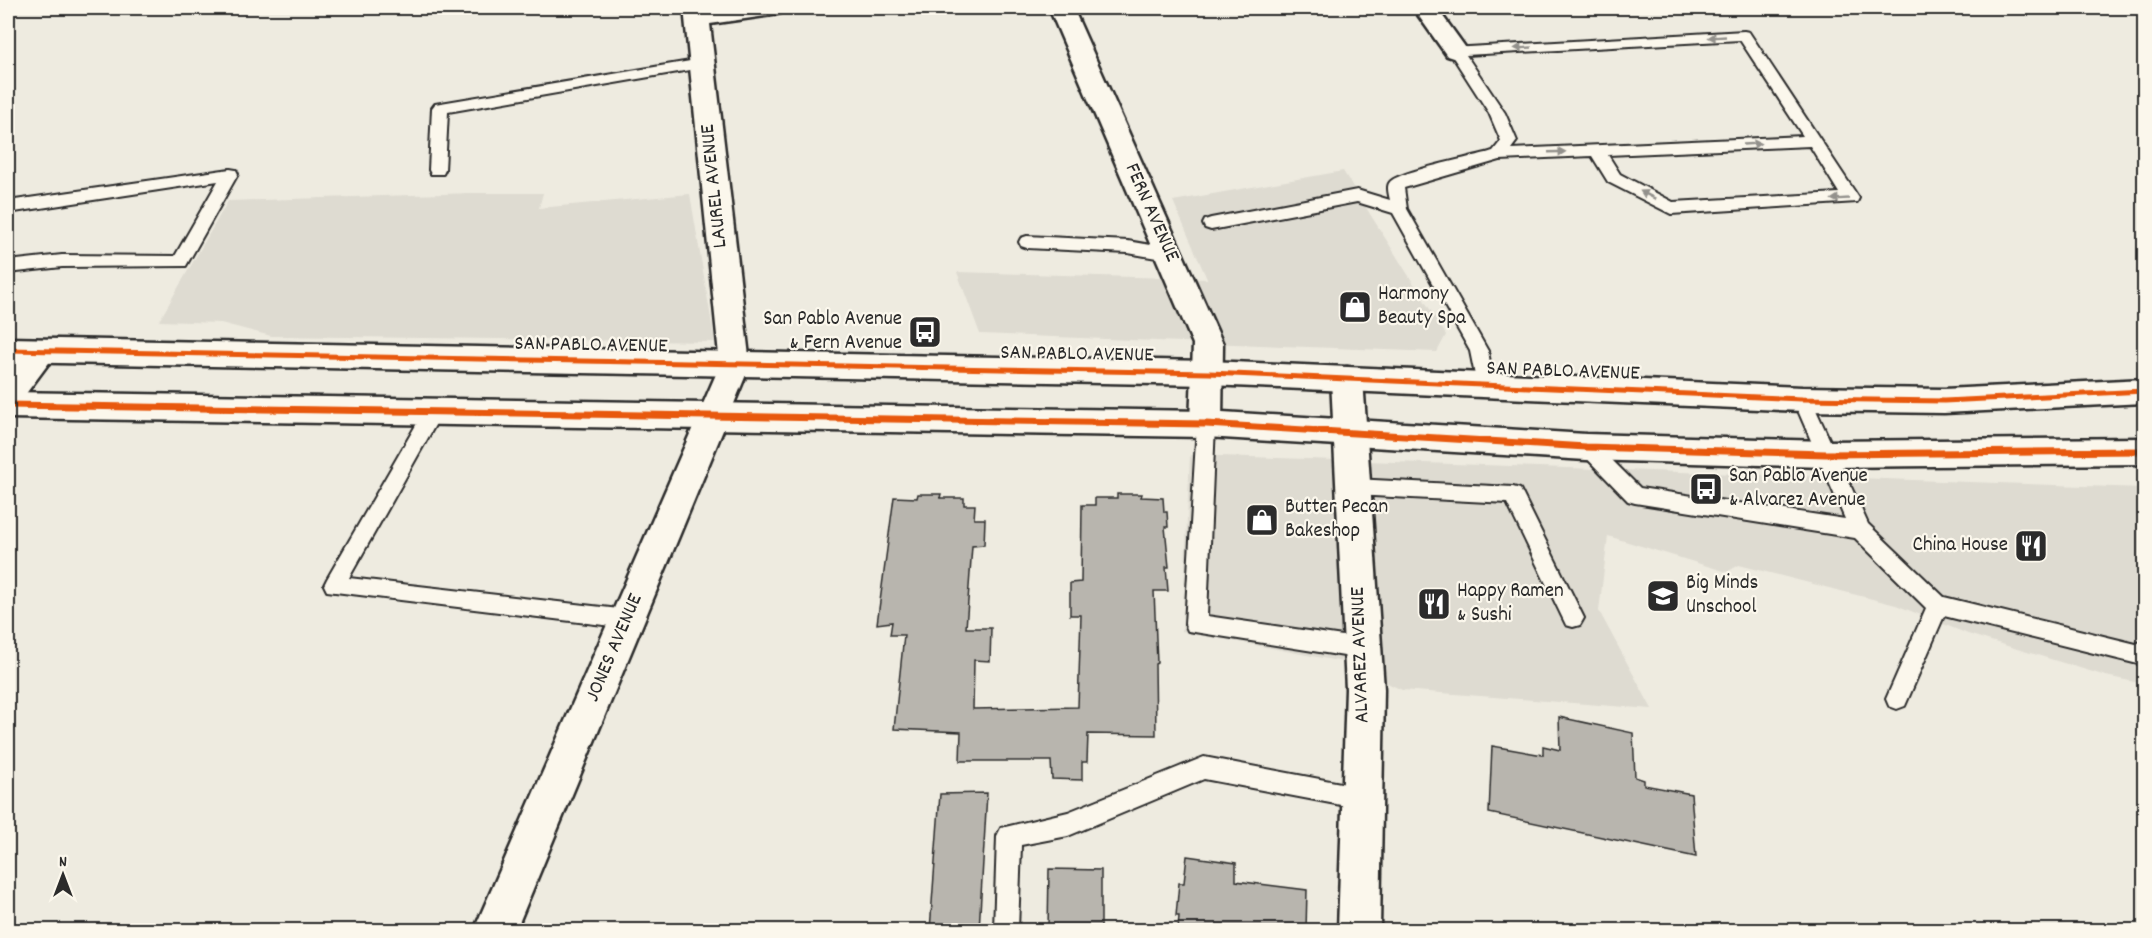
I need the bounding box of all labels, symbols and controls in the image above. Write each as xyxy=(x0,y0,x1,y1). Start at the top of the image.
one-way arrow xyxy=(1708,32,1727,41)
one-way arrow xyxy=(1513,43,1532,52)
street label: LAUREL AVENUE xyxy=(694,122,736,249)
one-way arrow xyxy=(1743,140,1762,149)
one-way arrow xyxy=(1548,148,1567,157)
street label: FERN AVENUE xyxy=(1116,159,1186,268)
one-way arrow xyxy=(1639,191,1656,200)
one-way arrow xyxy=(1830,194,1849,203)
place label: Harmony Beauty Spa xyxy=(1378,280,1467,334)
shop icon: Harmony Beauty Spa xyxy=(1337,289,1373,325)
place label: San Pablo Avenue & Fern Avenue xyxy=(763,305,902,359)
bus stop icon: San Pablo Avenue & Fern Avenue xyxy=(907,314,943,350)
street label: SAN PABLO AVENUE xyxy=(514,330,668,362)
street label: SAN PABLO AVENUE xyxy=(1000,339,1154,371)
street label: SAN PABLO AVENUE xyxy=(1486,354,1641,390)
place label: San Pablo Avenue & Alvarez Avenue xyxy=(1729,462,1868,516)
bus stop icon: San Pablo Avenue & Alvarez Avenue xyxy=(1688,471,1724,507)
place label: Butter Pecan Bakeshop xyxy=(1285,493,1388,547)
shop icon: Butter Pecan Bakeshop xyxy=(1244,502,1280,538)
restaurant icon: China House xyxy=(2013,528,2049,564)
place label: China House xyxy=(1913,531,2008,561)
place label: Big Minds Unschool xyxy=(1686,569,1758,623)
place label: Happy Ramen & Sushi xyxy=(1457,577,1564,631)
school or university icon: Big Minds Unschool xyxy=(1645,578,1681,614)
street label: ALVAREZ AVENUE xyxy=(1344,586,1378,724)
restaurant icon: Happy Ramen & Sushi xyxy=(1416,586,1452,622)
street label: JONES AVENUE xyxy=(579,589,651,707)
north arrow xyxy=(33,845,93,905)
text: N xyxy=(59,851,67,874)

